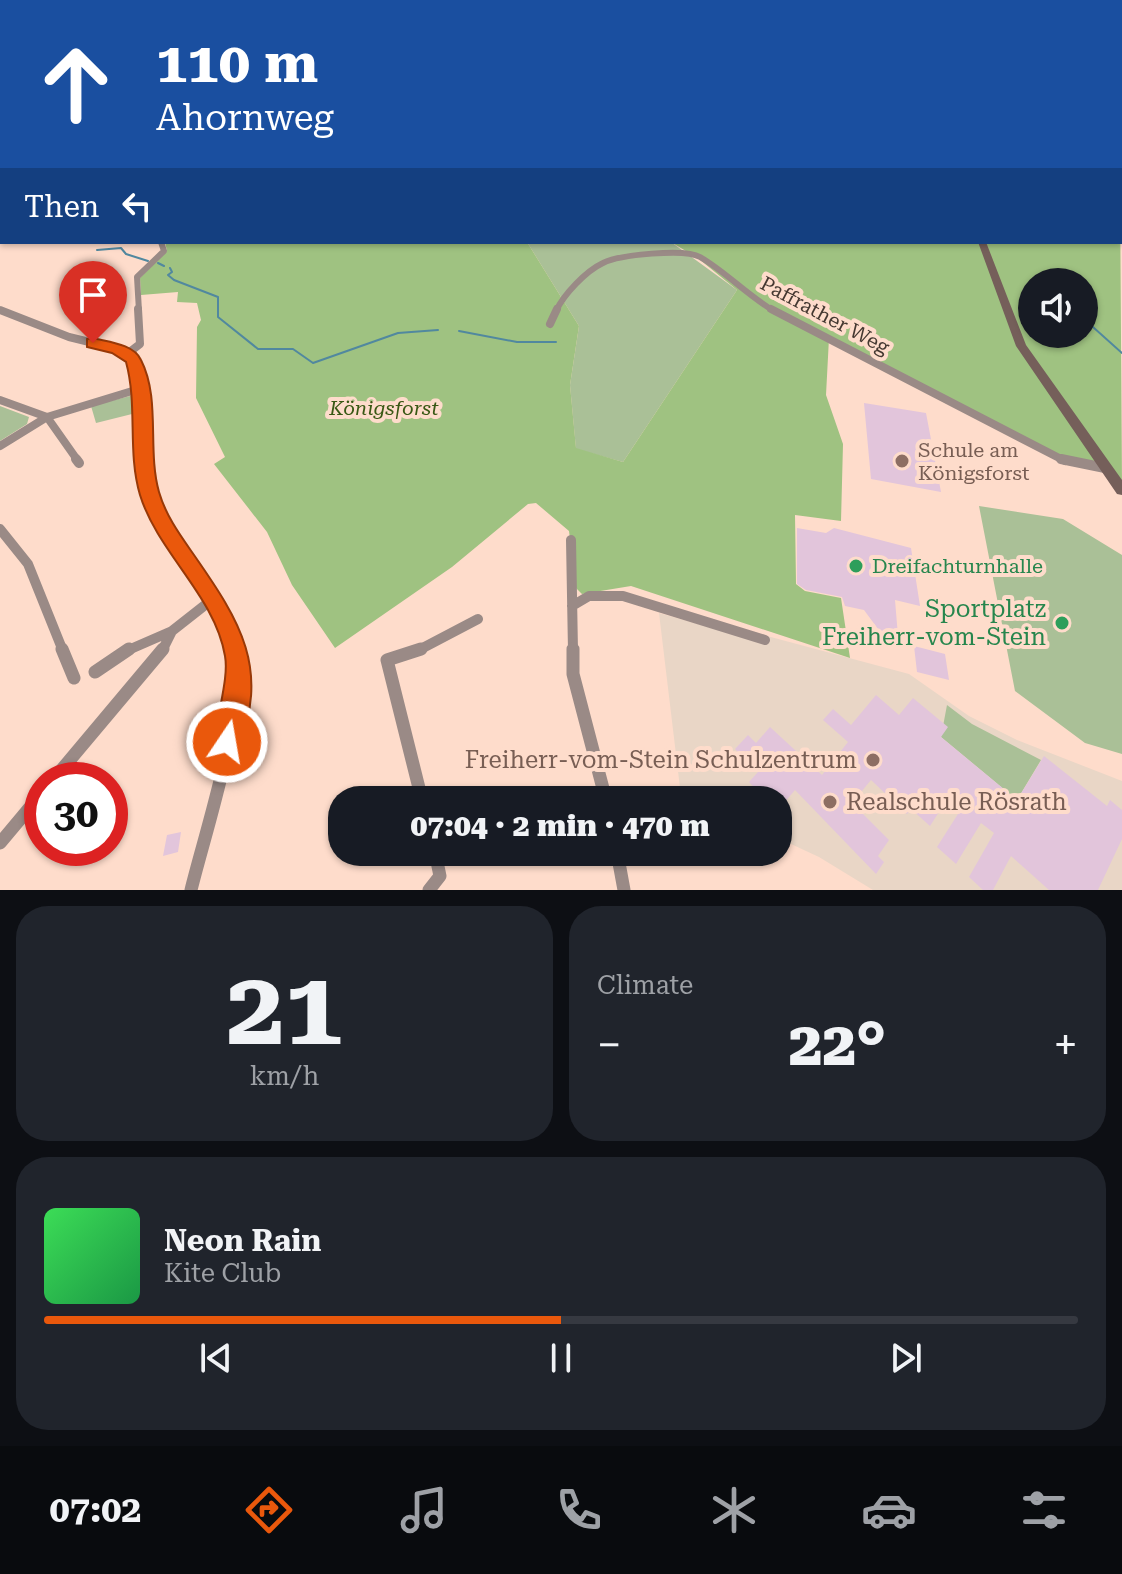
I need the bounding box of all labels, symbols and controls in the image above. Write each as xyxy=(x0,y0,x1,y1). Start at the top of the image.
text: 110 m xyxy=(156,30,318,96)
icon: ahead xyxy=(24,32,128,136)
text: Ahornweg xyxy=(156,97,334,139)
icon: left xyxy=(115,184,159,228)
text: Then xyxy=(24,189,99,224)
pin xyxy=(59,261,127,343)
map controls xyxy=(1018,268,1098,348)
button: sound xyxy=(1018,268,1098,348)
street label: Paffrather Weg xyxy=(756,271,894,359)
icon: arrive xyxy=(71,273,115,317)
park label: Königsforst xyxy=(328,396,439,420)
place label: Schule am Königsforst xyxy=(918,438,1030,485)
marker: Schule am Königsforst xyxy=(893,452,911,470)
place label: Dreifachturnhalle xyxy=(872,554,1043,578)
marker: Dreifachturnhalle xyxy=(847,557,865,575)
place label: Sportplatz Freiherr-vom-Stein xyxy=(822,595,1046,651)
marker: Sportplatz Freiherr-vom-Stein xyxy=(1053,614,1071,632)
position arrow xyxy=(185,700,269,784)
place label: Freiherr-vom-Stein Schulzentrum xyxy=(465,746,857,774)
marker: Freiherr-vom-Stein Schulzentrum xyxy=(864,751,882,769)
speed limit sign: 30 xyxy=(24,762,128,866)
place label: Realschule Rösrath xyxy=(846,788,1067,816)
marker: Realschule Rösrath xyxy=(821,793,839,811)
text: 07:04 · 2 min · 470 m xyxy=(410,808,710,843)
text: 21 xyxy=(226,948,343,1069)
text: Climate xyxy=(597,970,693,1000)
text: 22° xyxy=(789,1009,886,1080)
text: − xyxy=(597,1019,622,1071)
text: + xyxy=(1053,1019,1078,1071)
text: km/h xyxy=(250,1061,319,1091)
text: Neon Rain xyxy=(164,1223,321,1258)
text: Kite Club xyxy=(164,1258,281,1288)
icon: previous xyxy=(194,1336,238,1380)
icon: pause xyxy=(539,1336,583,1380)
icon: next xyxy=(884,1336,928,1380)
icon: directions xyxy=(241,1482,297,1538)
icon: music xyxy=(396,1482,452,1538)
icon: phone xyxy=(551,1482,607,1538)
icon: climate xyxy=(706,1482,762,1538)
icon: car xyxy=(861,1482,917,1538)
icon: filters xyxy=(1016,1482,1072,1538)
text: 07:02 xyxy=(50,1489,141,1531)

